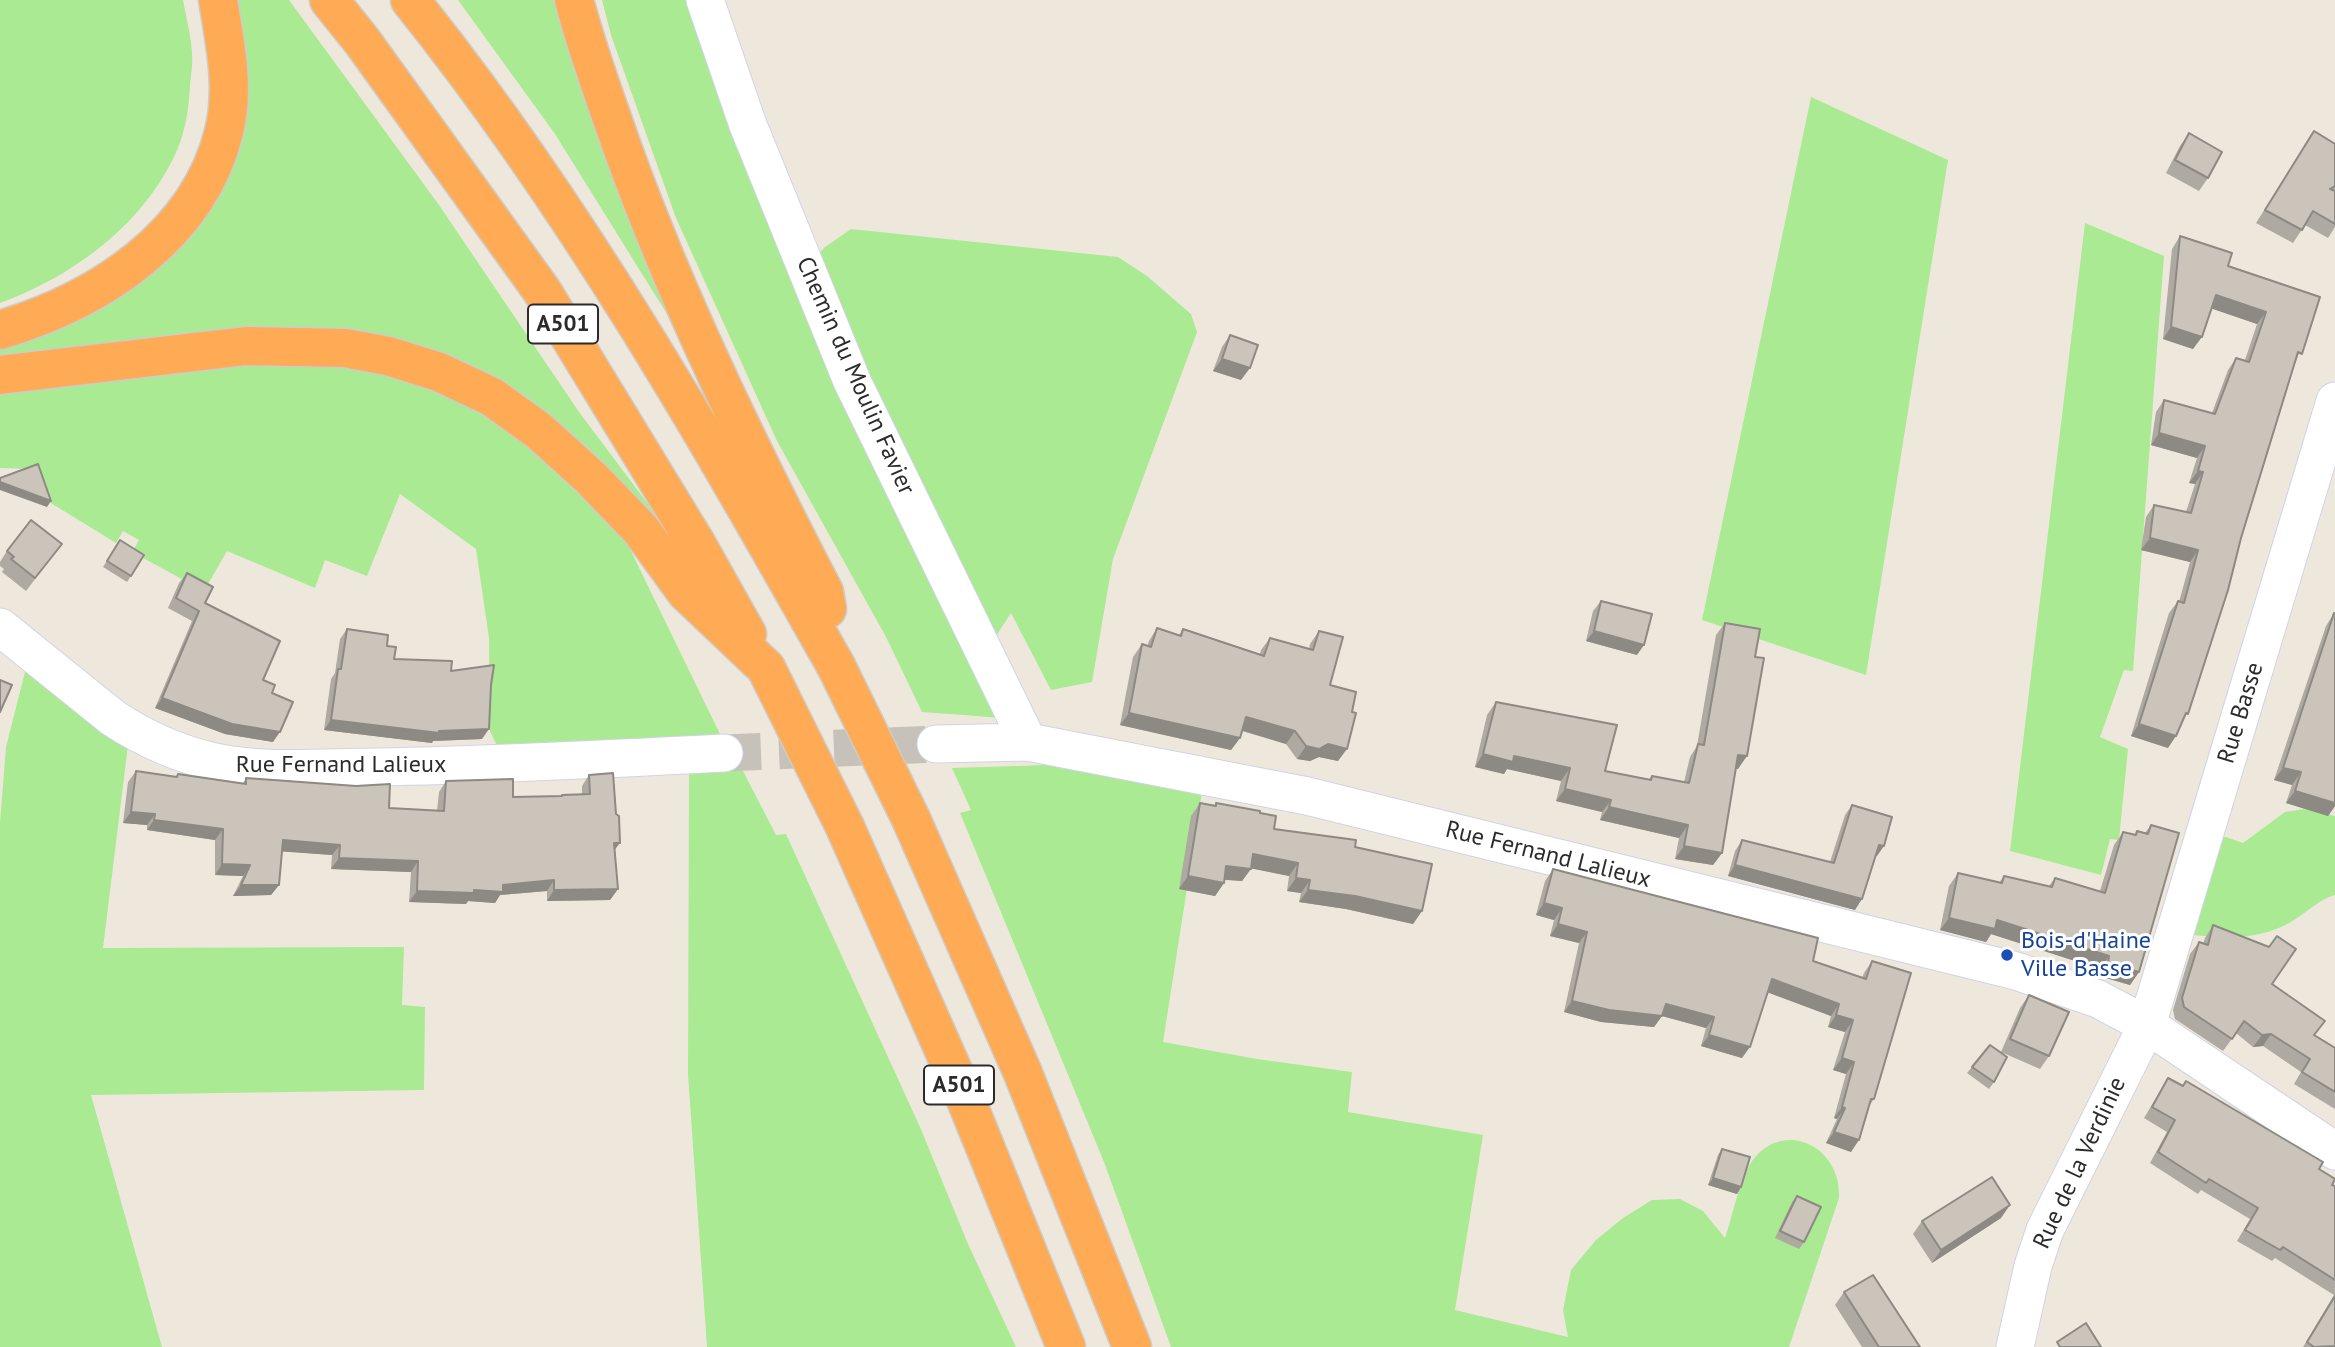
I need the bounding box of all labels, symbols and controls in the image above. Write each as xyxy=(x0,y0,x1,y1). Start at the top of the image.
street label: Chemin du Moulin Favier xyxy=(790,253,920,499)
road number: A501 xyxy=(528,304,598,344)
street label: Rue Basse xyxy=(2212,659,2270,767)
street label: Rue Fernand Lalieux xyxy=(236,751,446,779)
street label: Rue Fernand Lalieux xyxy=(1442,816,1654,894)
place label: Bois-d'Haine Ville Basse xyxy=(2021,927,2151,983)
marker: Bois-d'Haine Ville Basse xyxy=(1999,947,2015,963)
road number: A501 xyxy=(924,1066,994,1104)
street label: Rue de la Verdinie xyxy=(2028,1073,2132,1253)

